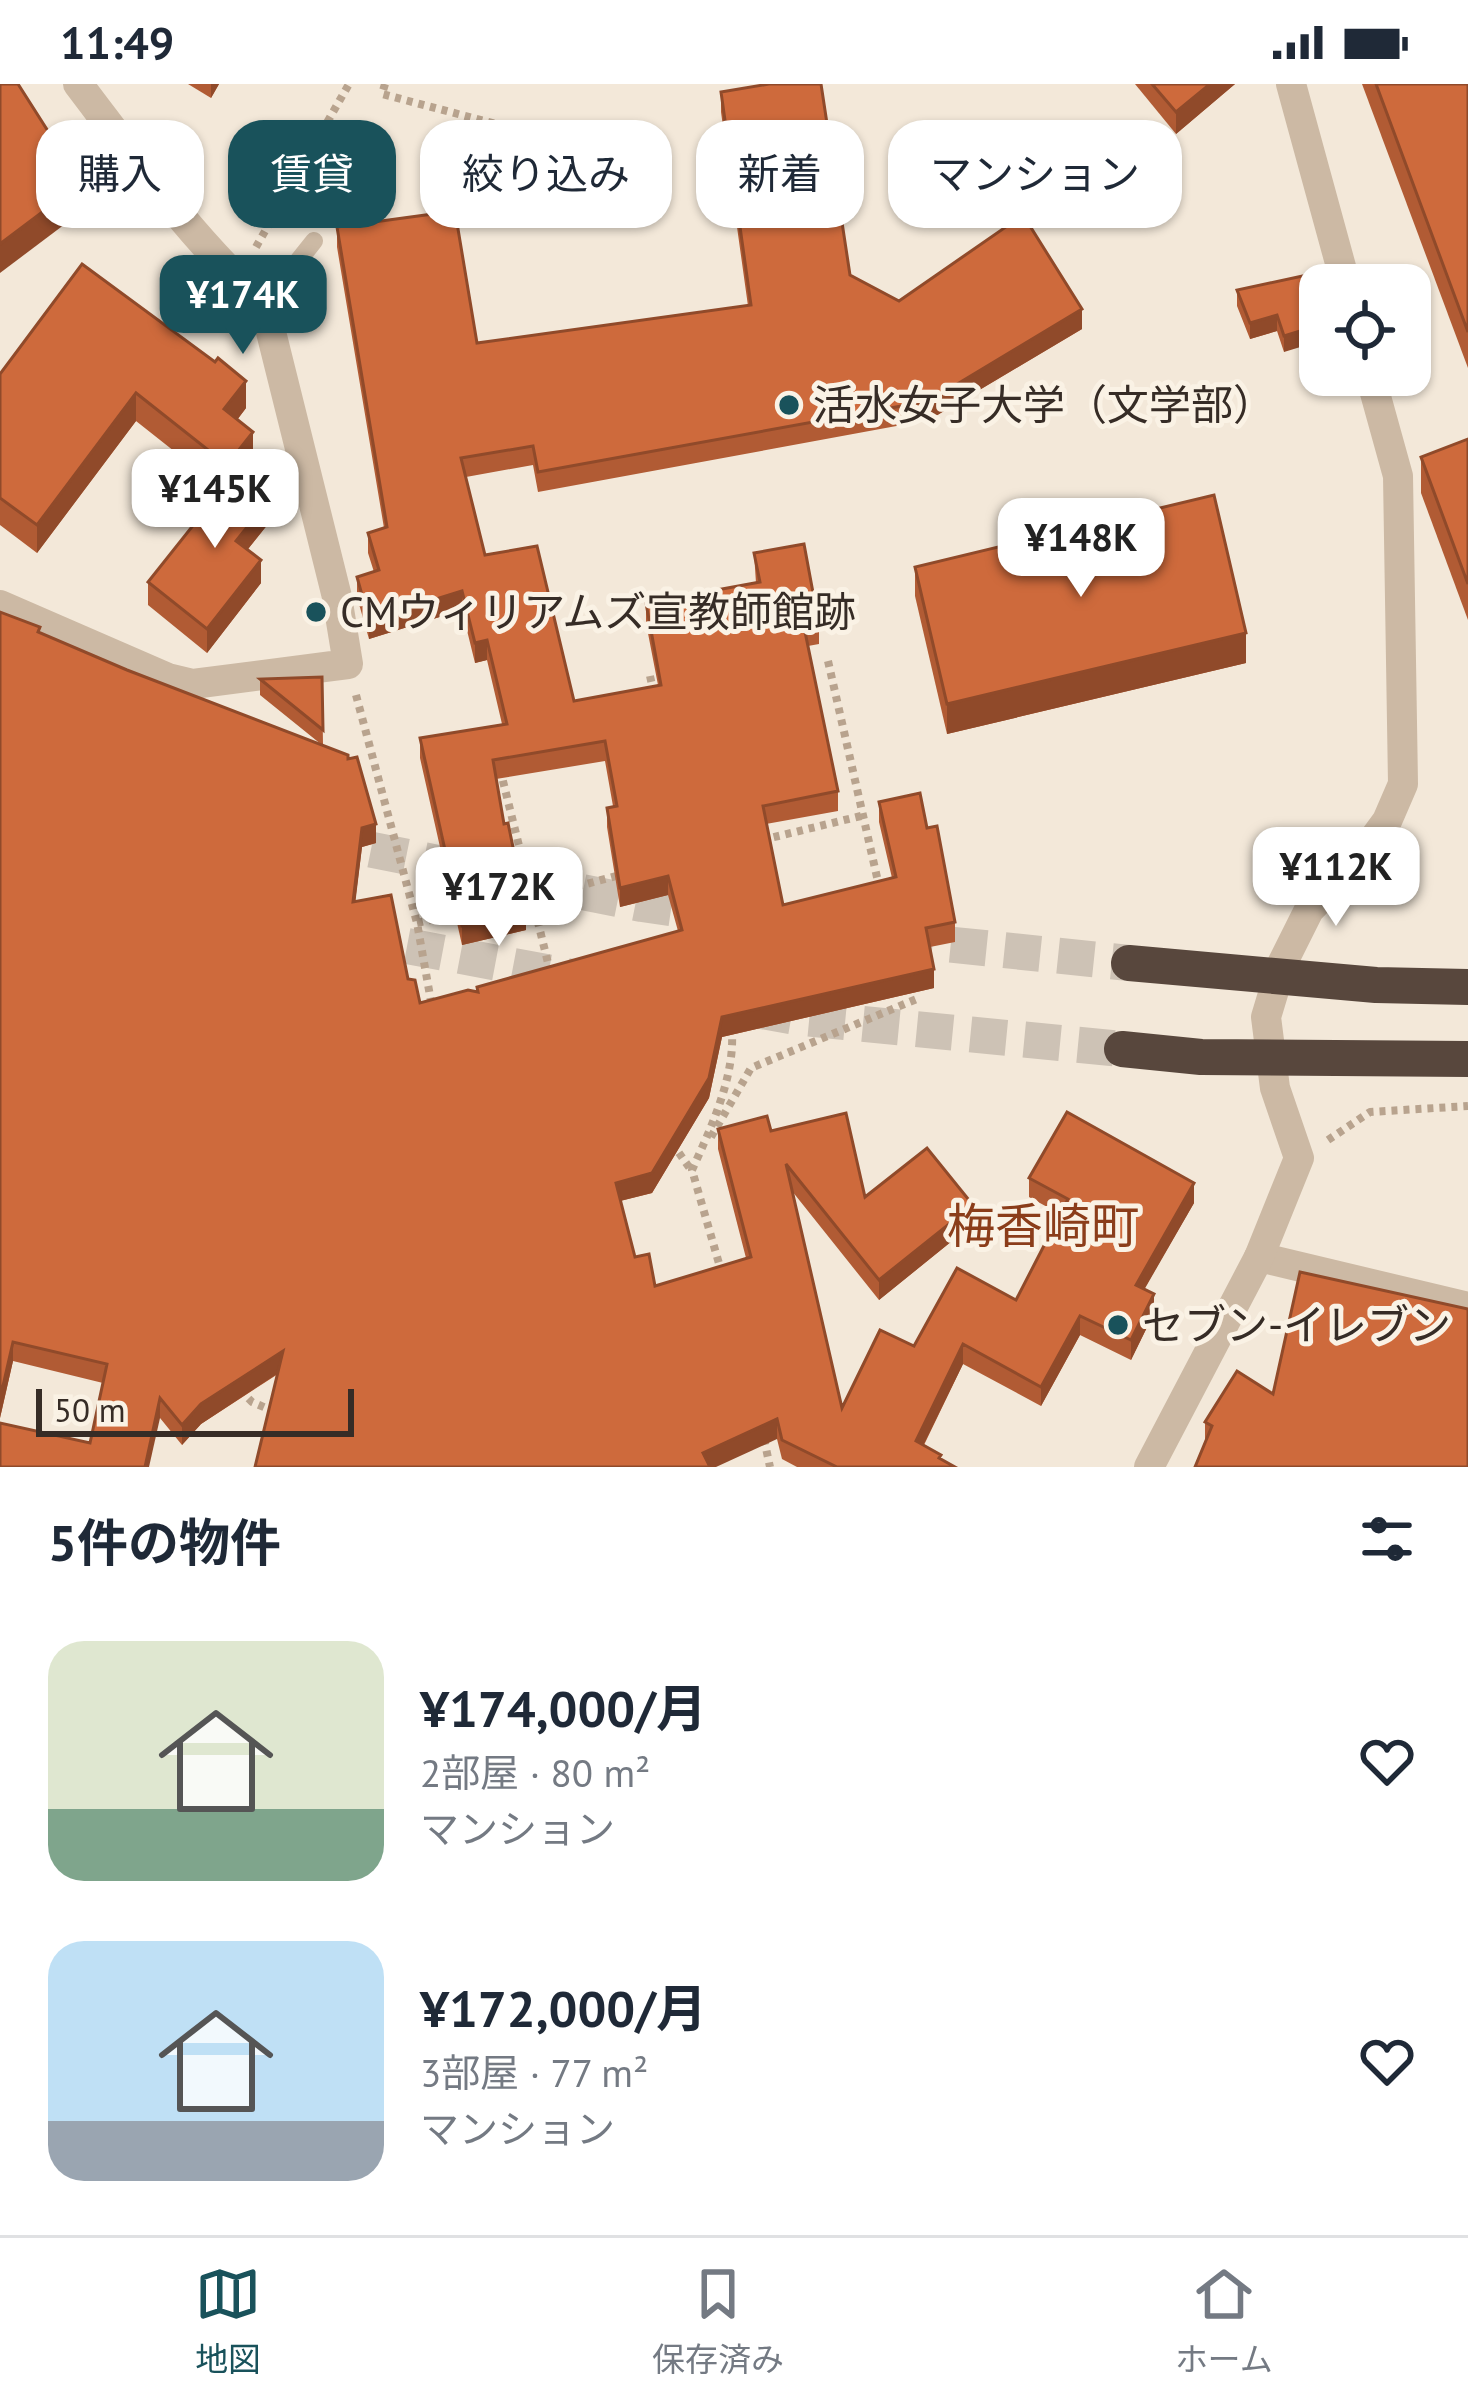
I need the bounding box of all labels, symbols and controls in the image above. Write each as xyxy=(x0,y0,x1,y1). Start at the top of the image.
text: 11:49 xyxy=(60,13,174,71)
chip: 購入 xyxy=(36,120,204,228)
chip: 賃貸 xyxy=(228,120,396,228)
chip: 絞り込み xyxy=(420,120,672,228)
chip: 新着 xyxy=(696,120,864,228)
chip: マンション xyxy=(888,120,1182,228)
pin: ¥174K xyxy=(159,255,327,357)
map controls xyxy=(1299,264,1431,396)
button: locate xyxy=(1299,264,1431,396)
text: ¥174K xyxy=(187,268,299,319)
place label: 活水女子大学（文学部） xyxy=(813,377,1275,432)
marker: 活水女子大学（文学部） xyxy=(776,392,802,418)
pin: ¥145K xyxy=(131,449,299,551)
text: ¥145K xyxy=(159,462,271,513)
pin: ¥148K xyxy=(997,498,1165,600)
text: ¥148K xyxy=(1025,511,1137,562)
place label: CMウィリアムズ宣教師館跡 xyxy=(340,584,856,639)
marker: CMウィリアムズ宣教師館跡 xyxy=(303,599,329,625)
pin: ¥112K xyxy=(1252,827,1420,929)
text: ¥112K xyxy=(1280,840,1392,891)
pin: ¥172K xyxy=(415,847,583,949)
text: ¥172K xyxy=(443,860,555,911)
district label: 梅香崎町 xyxy=(947,1194,1139,1256)
place label: セブン-イレブン xyxy=(1142,1297,1451,1352)
marker: セブン-イレブン xyxy=(1105,1312,1131,1338)
scale bar xyxy=(36,1383,354,1436)
text: 50 m xyxy=(54,1388,126,1431)
icon: filters xyxy=(1354,1506,1420,1572)
text: 5件の物件 xyxy=(48,1509,281,1575)
text: ¥174,000/月 xyxy=(420,1675,707,1741)
icon: home xyxy=(144,1689,288,1833)
icon: heart xyxy=(1354,1728,1420,1794)
text: 2部屋 · 80 m² xyxy=(420,1747,650,1798)
text: マンション xyxy=(420,1803,615,1854)
text: ¥172,000/月 xyxy=(420,1975,707,2041)
icon: home xyxy=(144,1989,288,2133)
icon: heart xyxy=(1354,2028,1420,2094)
text: 3部屋 · 77 m² xyxy=(420,2047,648,2098)
text: マンション xyxy=(420,2103,615,2154)
tab: 地図 xyxy=(195,2261,261,2381)
tab: 保存済み xyxy=(652,2261,784,2381)
tab: ホーム xyxy=(1175,2261,1273,2381)

